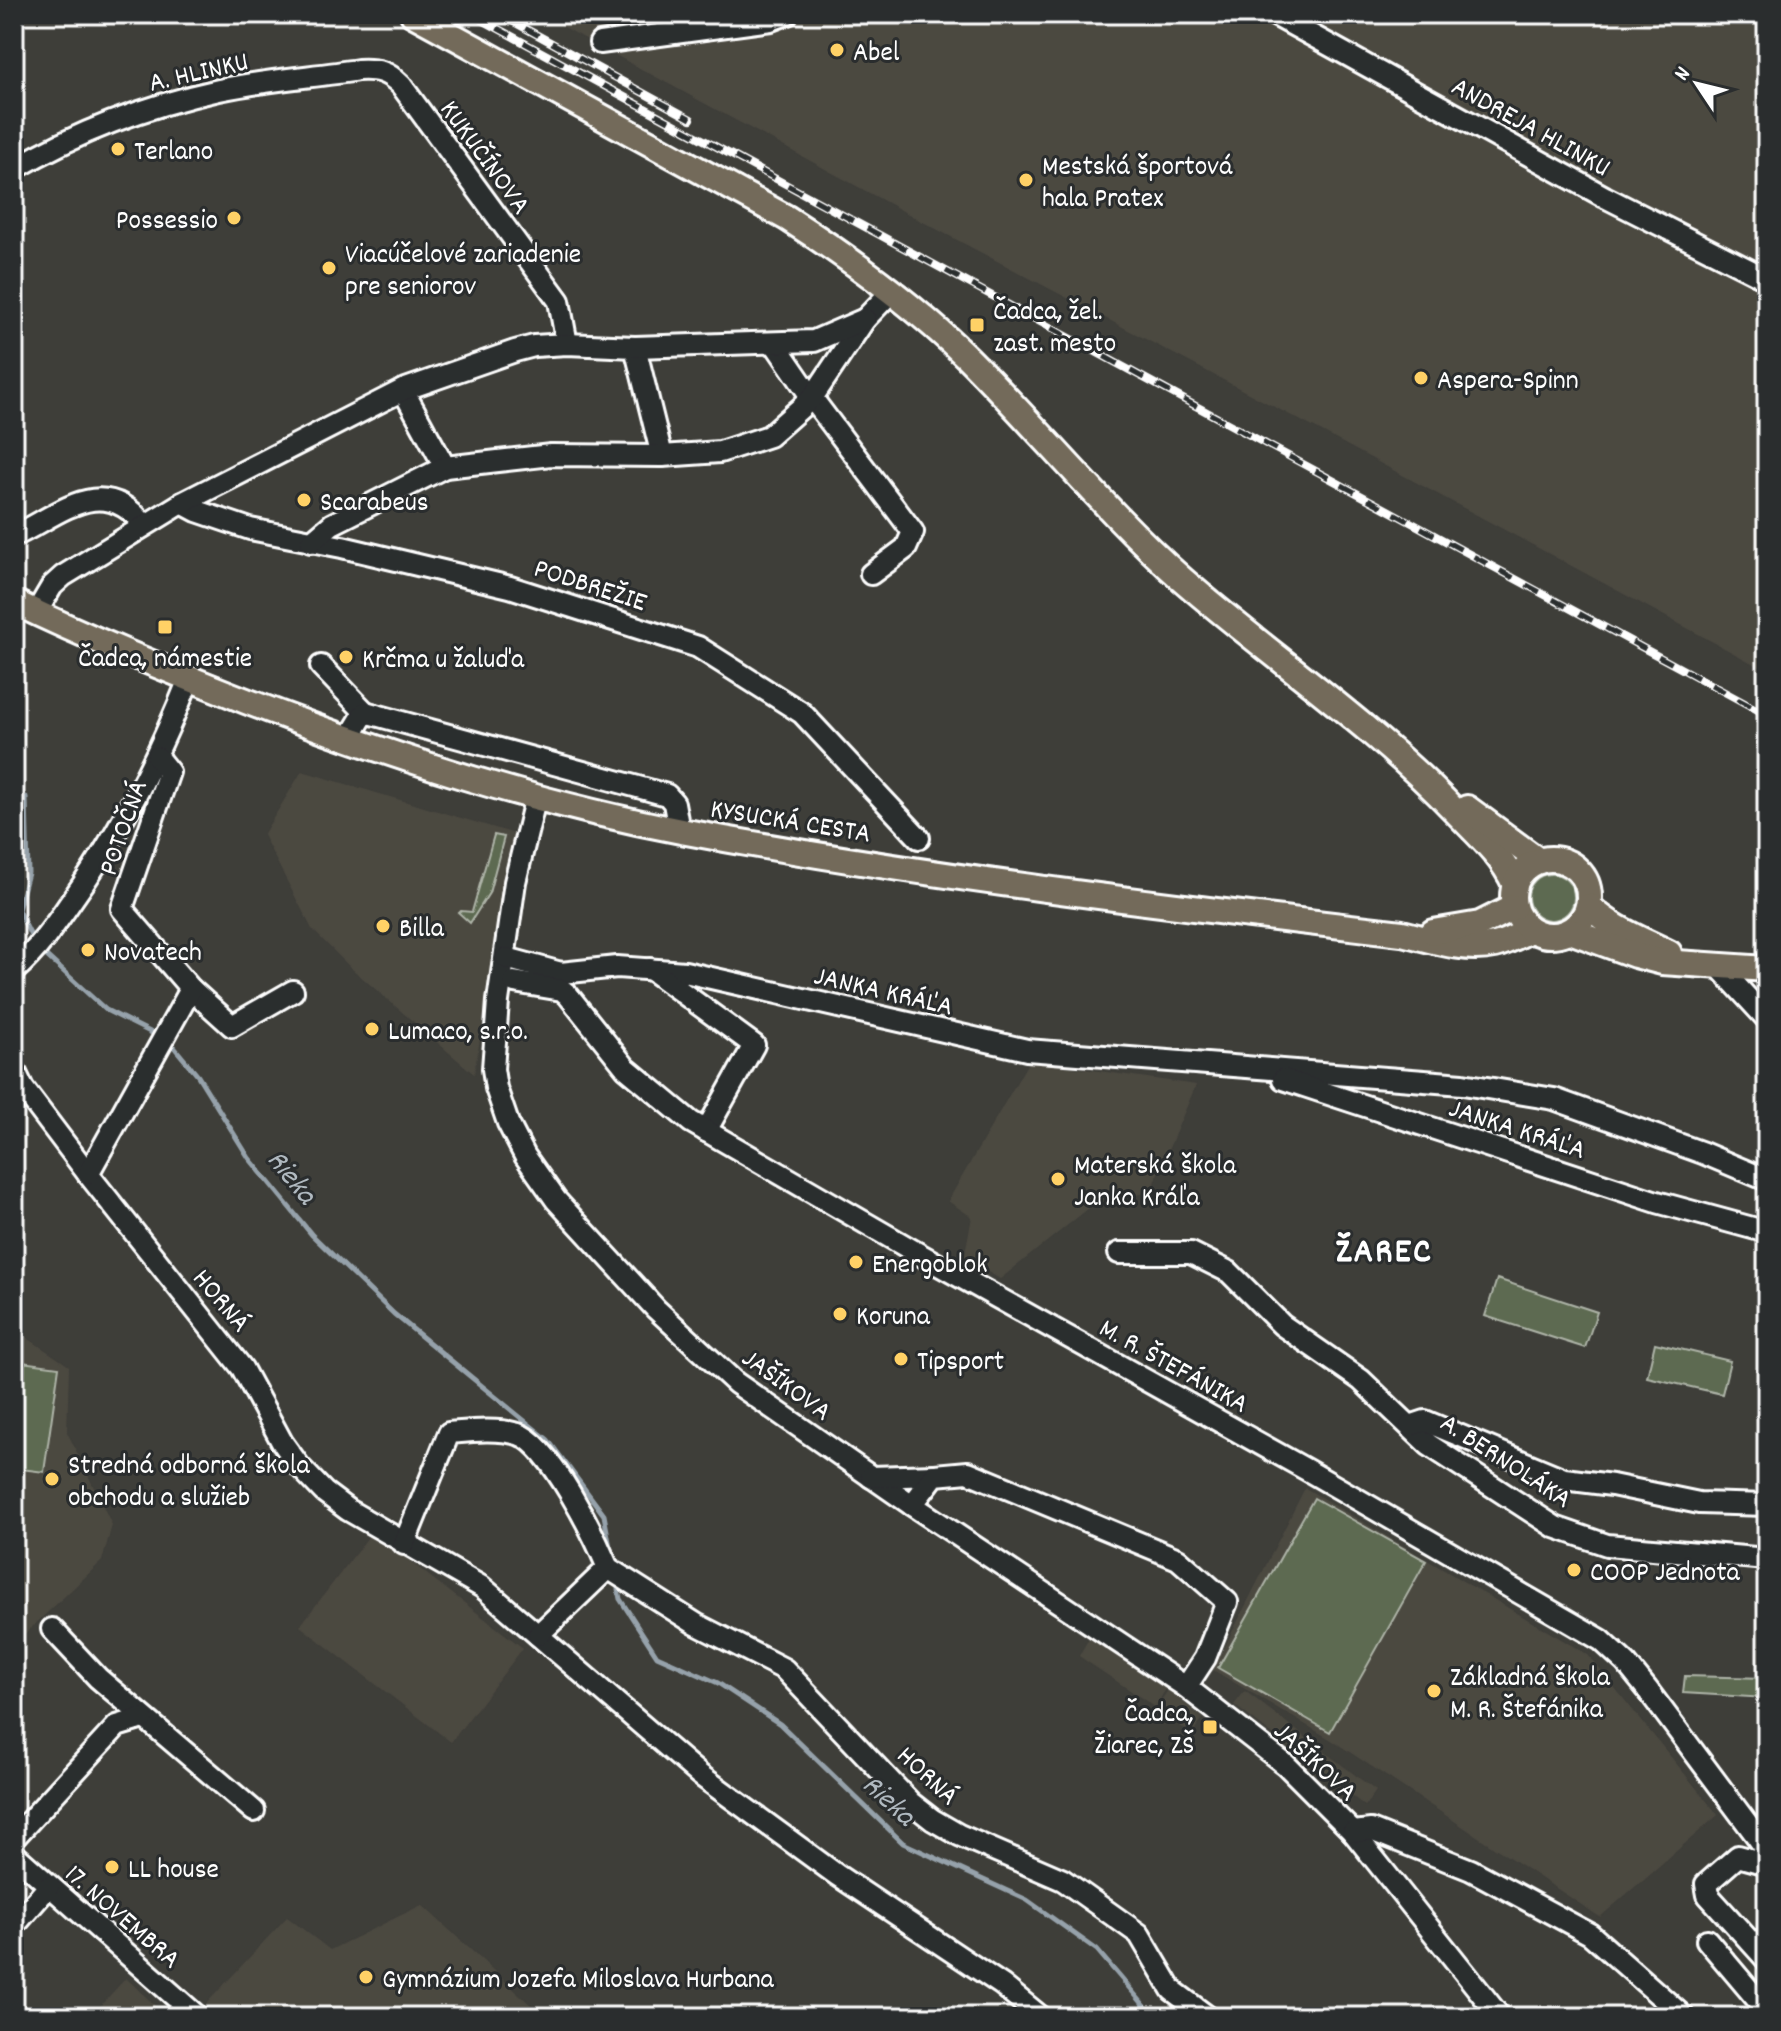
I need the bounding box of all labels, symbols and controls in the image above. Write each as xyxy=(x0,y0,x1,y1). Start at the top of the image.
place label: Abel xyxy=(853,35,900,75)
marker: Abel xyxy=(828,41,846,59)
street label: A. HLINKU xyxy=(145,44,253,106)
north arrow xyxy=(1657,44,1737,124)
text: N xyxy=(1668,61,1699,88)
street label: ANDREJA HLINKU xyxy=(1443,69,1616,190)
street label: KUKUČÍNOVA xyxy=(428,93,538,225)
place label: Terlano xyxy=(134,134,213,174)
marker: Terlano xyxy=(109,140,127,158)
place label: Mestská športová hala Pratex xyxy=(1042,149,1233,221)
marker: Mestská športová hala Pratex xyxy=(1017,171,1035,189)
place label: Possessio xyxy=(116,203,218,243)
marker: Possessio xyxy=(225,209,243,227)
place label: Viacúčelové zariadenie pre seniorov xyxy=(345,237,581,309)
marker: Viacúčelové zariadenie pre seniorov xyxy=(320,259,338,277)
place label: Čadca, žel. zast. mesto xyxy=(993,294,1116,366)
marker: Čadca, žel. zast. mesto xyxy=(968,316,986,334)
place label: Aspera-Spinn xyxy=(1437,363,1579,403)
marker: Aspera-Spinn xyxy=(1412,369,1430,387)
place label: Scarabeus xyxy=(320,485,429,525)
marker: Scarabeus xyxy=(295,491,313,509)
street label: PODBREŽIE xyxy=(528,551,651,625)
marker: Čadca, námestie xyxy=(156,618,174,636)
place label: Čadca, námestie xyxy=(78,641,252,681)
place label: Krčma u žaluďa xyxy=(362,642,525,682)
marker: Krčma u žaluďa xyxy=(337,648,355,666)
street label: POTOČNÁ xyxy=(91,776,161,882)
street label: KYSUCKÁ CESTA xyxy=(707,792,873,856)
place label: Billa xyxy=(399,911,445,951)
marker: Billa xyxy=(374,917,392,935)
place label: Novatech xyxy=(104,935,202,975)
marker: Novatech xyxy=(79,941,97,959)
street label: JANKA KRÁĽA xyxy=(809,958,956,1029)
place label: Lumaco, s.r.o. xyxy=(388,1014,528,1054)
marker: Lumaco, s.r.o. xyxy=(363,1020,381,1038)
street label: JANKA KRÁĽA xyxy=(1443,1091,1590,1173)
water label: Rieka xyxy=(254,1142,326,1217)
place label: Materská škola Janka Kráľa xyxy=(1074,1148,1237,1220)
marker: Materská škola Janka Kráľa xyxy=(1049,1170,1067,1188)
district label: ŽAREC xyxy=(1335,1228,1433,1280)
place label: Energoblok xyxy=(872,1247,988,1287)
marker: Energoblok xyxy=(847,1253,865,1271)
street label: HORNÁ xyxy=(181,1262,258,1343)
place label: Koruna xyxy=(856,1299,931,1339)
marker: Koruna xyxy=(831,1305,849,1323)
street label: M. R. ŠTEFÁNIKA xyxy=(1091,1311,1255,1426)
street label: JAŠÍKOVA xyxy=(732,1341,838,1433)
place label: Tipsport xyxy=(917,1344,1004,1384)
marker: Tipsport xyxy=(892,1350,910,1368)
street label: A. BERNOLÁKA xyxy=(1430,1406,1578,1521)
place label: Stredná odborná škola obchodu a služieb xyxy=(68,1448,310,1520)
marker: Stredná odborná škola obchodu a služieb xyxy=(43,1470,61,1488)
place label: COOP Jednota xyxy=(1590,1555,1740,1595)
marker: COOP Jednota xyxy=(1565,1561,1583,1579)
place label: Základná škola M. R. Štefánika xyxy=(1450,1660,1611,1732)
marker: Základná škola M. R. Štefánika xyxy=(1425,1682,1443,1700)
place label: Čadca, Žiarec, ZŠ xyxy=(1094,1696,1194,1768)
street label: JAŠÍKOVA xyxy=(1262,1714,1365,1813)
marker: Čadca, Žiarec, ZŠ xyxy=(1201,1718,1219,1736)
street label: HORNÁ xyxy=(885,1738,966,1817)
water label: Rieka xyxy=(850,1766,925,1840)
place label: LL house xyxy=(128,1852,219,1892)
street label: 17. NOVEMBRA xyxy=(54,1857,188,1981)
marker: LL house xyxy=(103,1858,121,1876)
place label: Gymnázium Jozefa Miloslava Hurbana xyxy=(382,1962,775,2002)
marker: Gymnázium Jozefa Miloslava Hurbana xyxy=(357,1968,375,1986)

